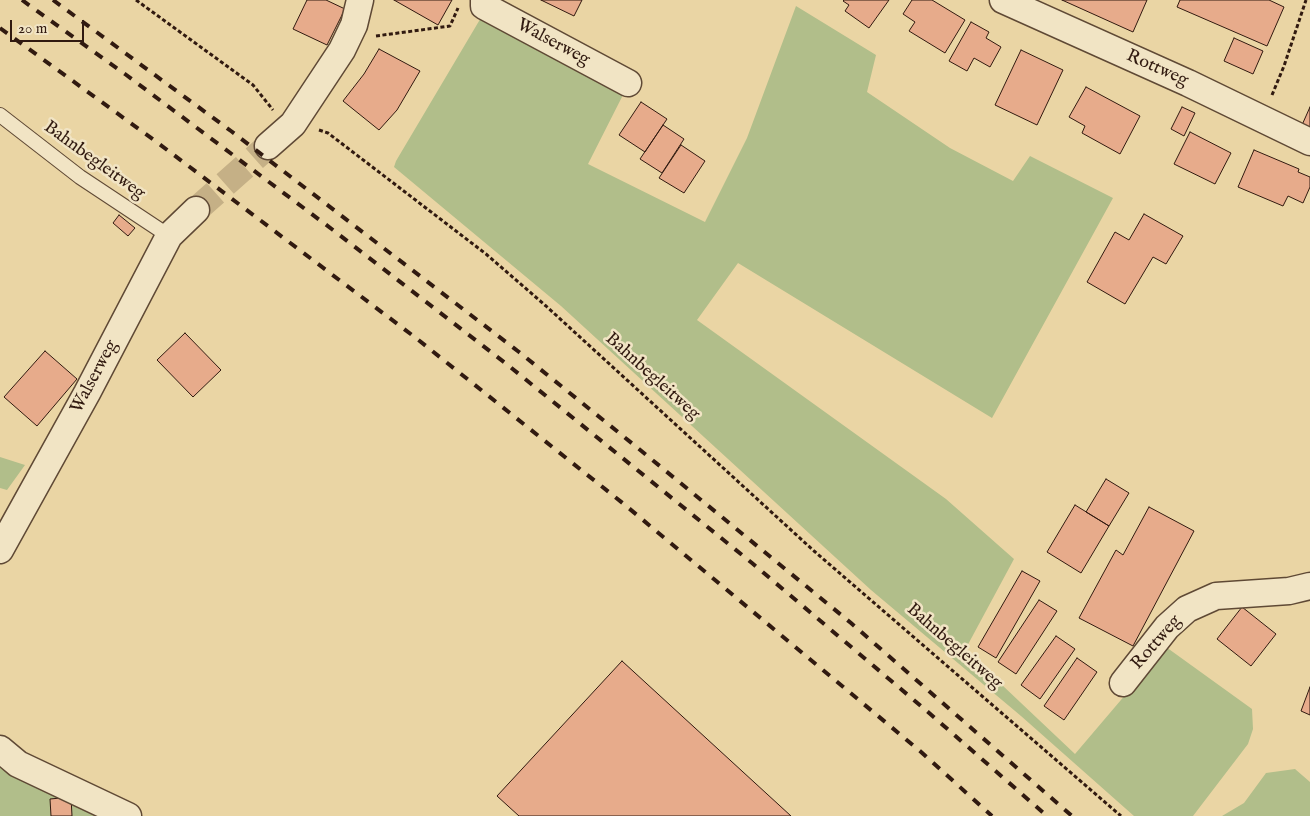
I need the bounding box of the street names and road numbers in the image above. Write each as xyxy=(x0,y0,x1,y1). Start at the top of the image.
street label: Walserweg xyxy=(513,15,593,71)
street label: Rottweg xyxy=(1123,46,1191,92)
street label: Bahnbegleitweg xyxy=(39,117,149,205)
street label: Bahnbegleitweg xyxy=(600,329,704,425)
street label: Walserweg xyxy=(67,337,123,417)
street label: Bahnbegleitweg xyxy=(902,599,1006,695)
street label: Rottweg xyxy=(1127,611,1187,675)

